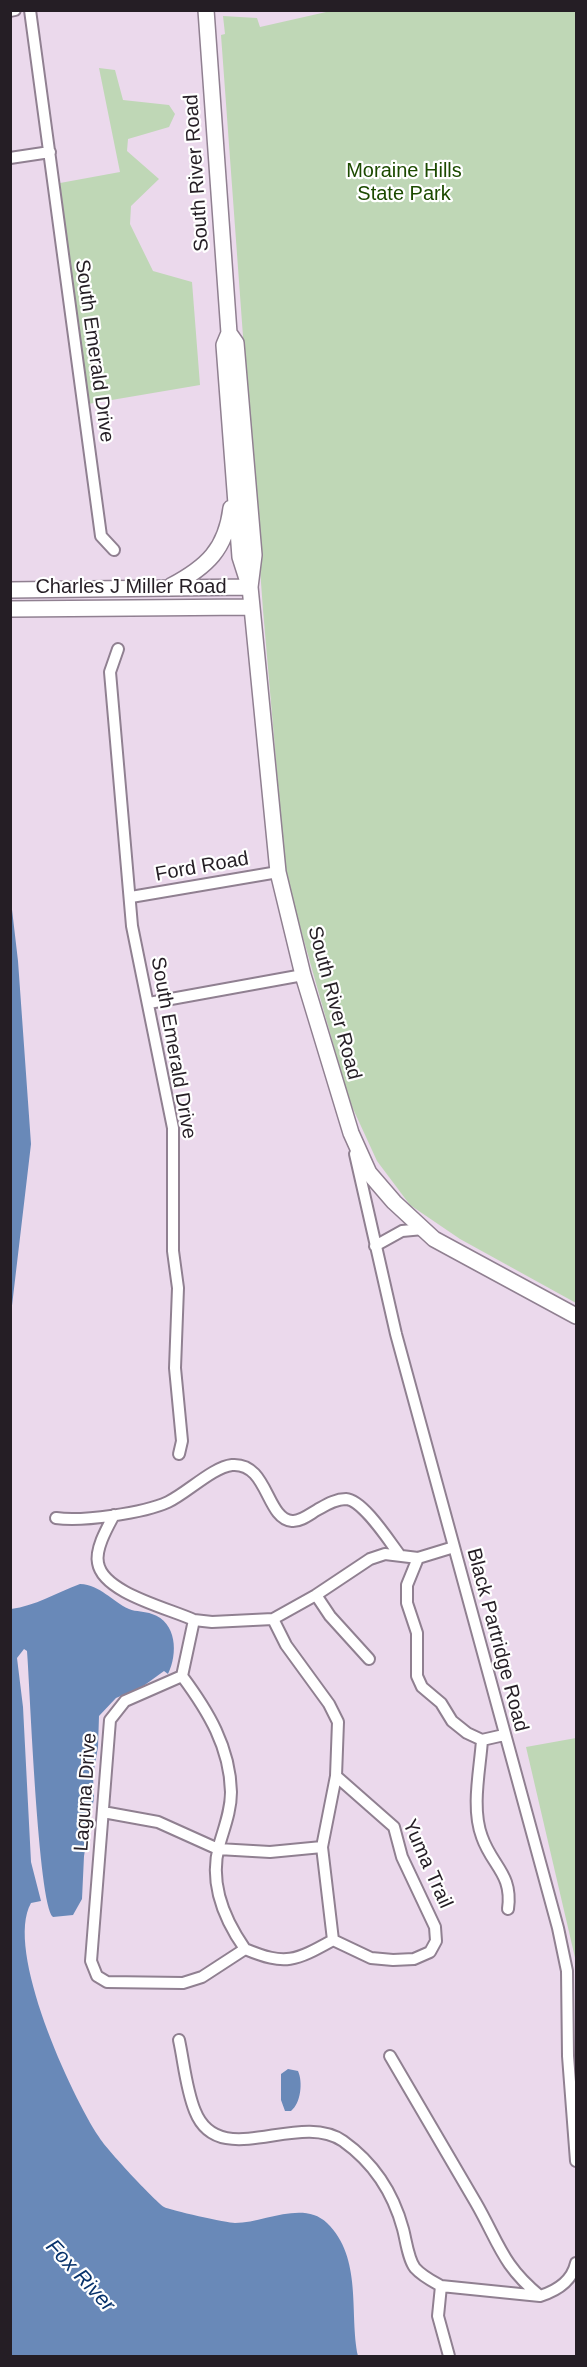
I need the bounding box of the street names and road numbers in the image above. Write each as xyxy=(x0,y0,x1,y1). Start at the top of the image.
street label: South River Road xyxy=(180,93,214,253)
street label: South Emerald Drive xyxy=(69,258,119,444)
street label: Charles J Miller Road xyxy=(35,575,227,599)
street label: Ford Road xyxy=(153,847,251,887)
street label: South River Road xyxy=(302,924,366,1082)
street label: South Emerald Drive xyxy=(145,955,201,1141)
street label: Black Partridge Road xyxy=(461,1546,533,1734)
street label: Laguna Drive xyxy=(70,1732,102,1852)
street label: Yuma Trail xyxy=(397,1816,457,1912)

